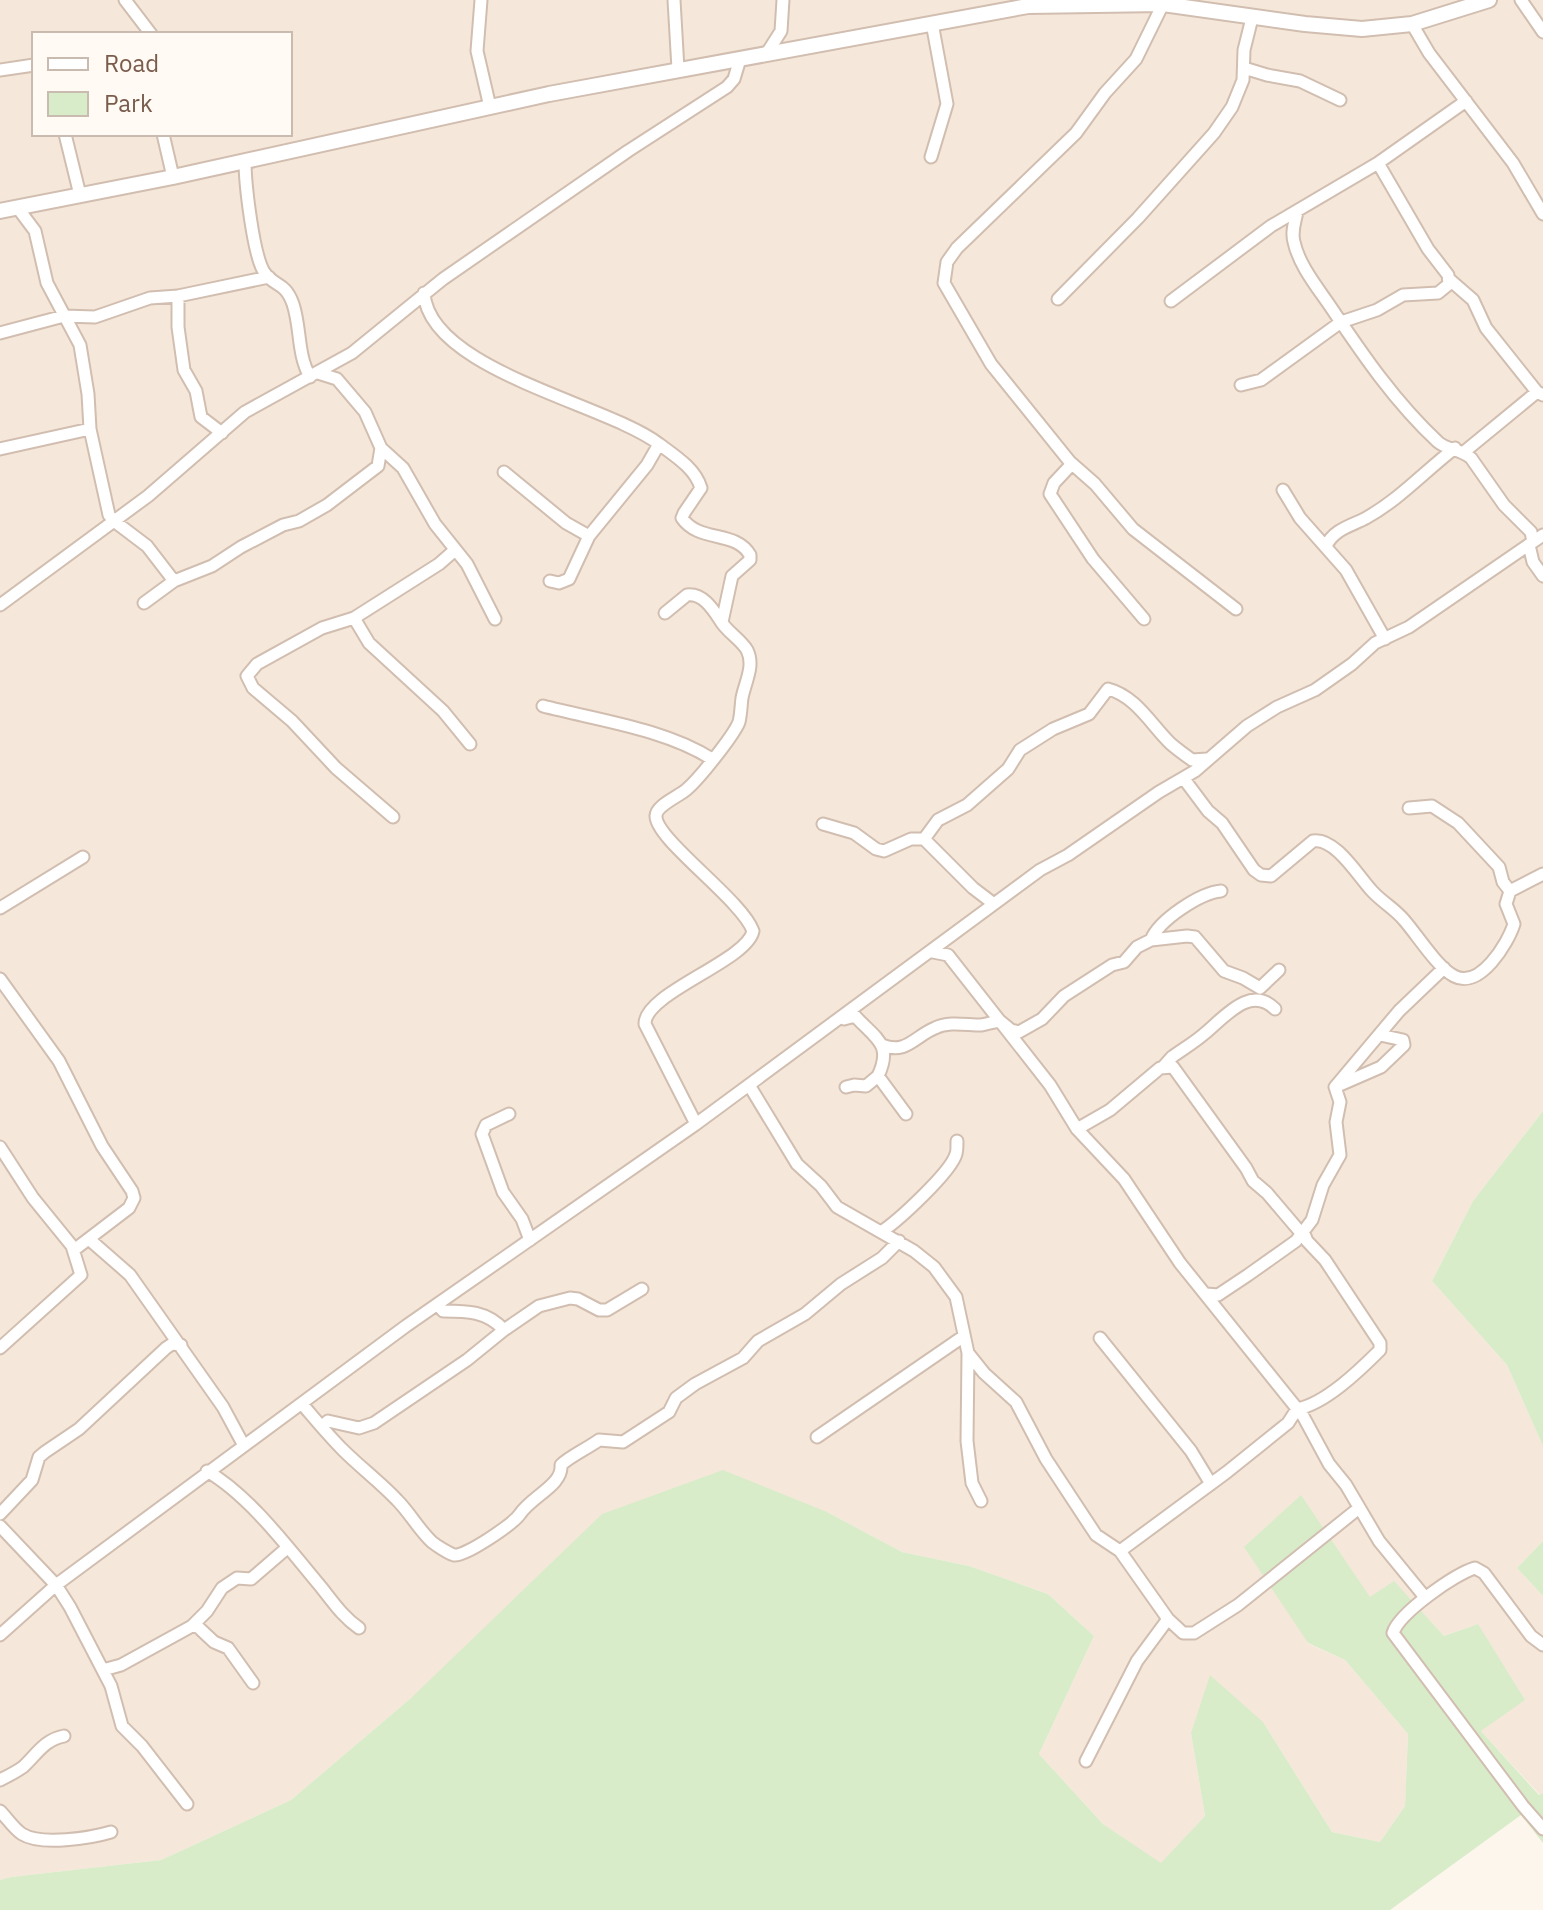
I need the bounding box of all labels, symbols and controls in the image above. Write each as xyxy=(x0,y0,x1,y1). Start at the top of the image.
legend xyxy=(32,32,292,136)
text: Road xyxy=(104,47,159,79)
text: Park xyxy=(104,87,153,119)

